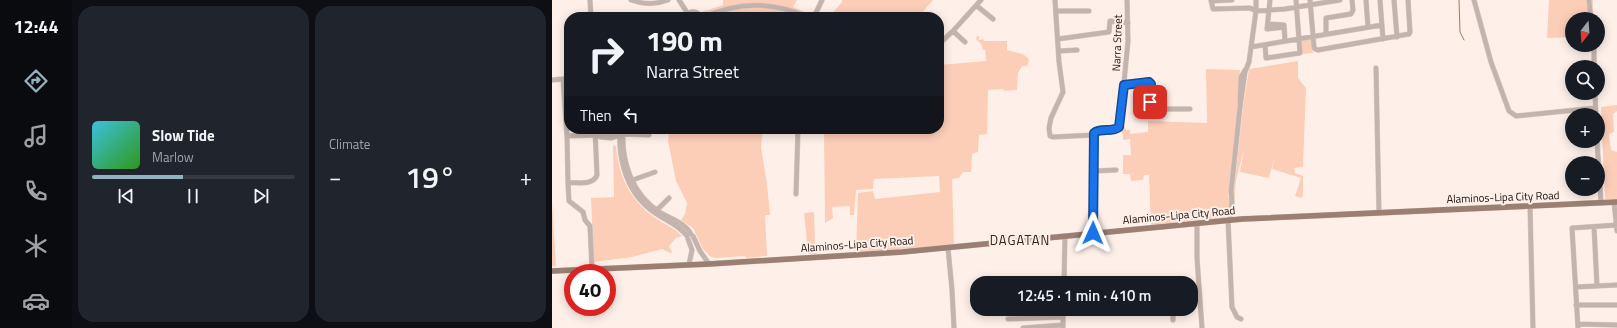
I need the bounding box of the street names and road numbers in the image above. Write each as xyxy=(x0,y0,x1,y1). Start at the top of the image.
street label: Narra Street xyxy=(1108,14,1126,72)
street label: Alaminos-Lipa City Road xyxy=(1446,187,1560,207)
street label: Alaminos-Lipa City Road xyxy=(1122,202,1236,228)
street label: Alaminos-Lipa City Road xyxy=(800,232,914,256)

